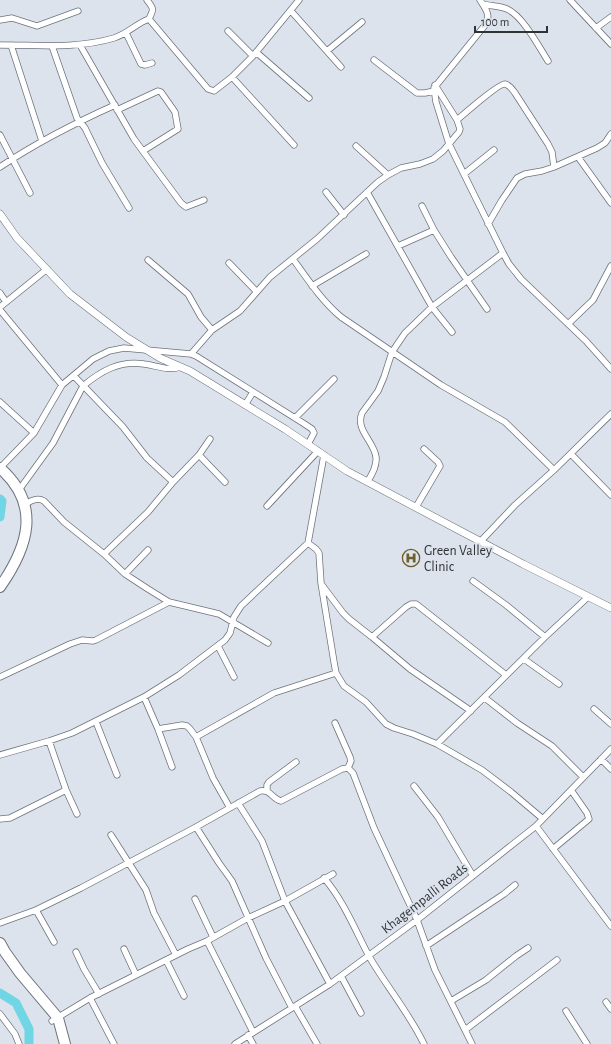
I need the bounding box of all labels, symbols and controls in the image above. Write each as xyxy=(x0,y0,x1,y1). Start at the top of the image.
scale bar xyxy=(475,8,547,34)
text: 100 m xyxy=(481,16,509,28)
place label: Green Valley Clinic xyxy=(424,544,492,574)
hospital icon: Green Valley Clinic xyxy=(401,548,421,568)
street label: Khagempalli Roads xyxy=(379,861,470,937)

